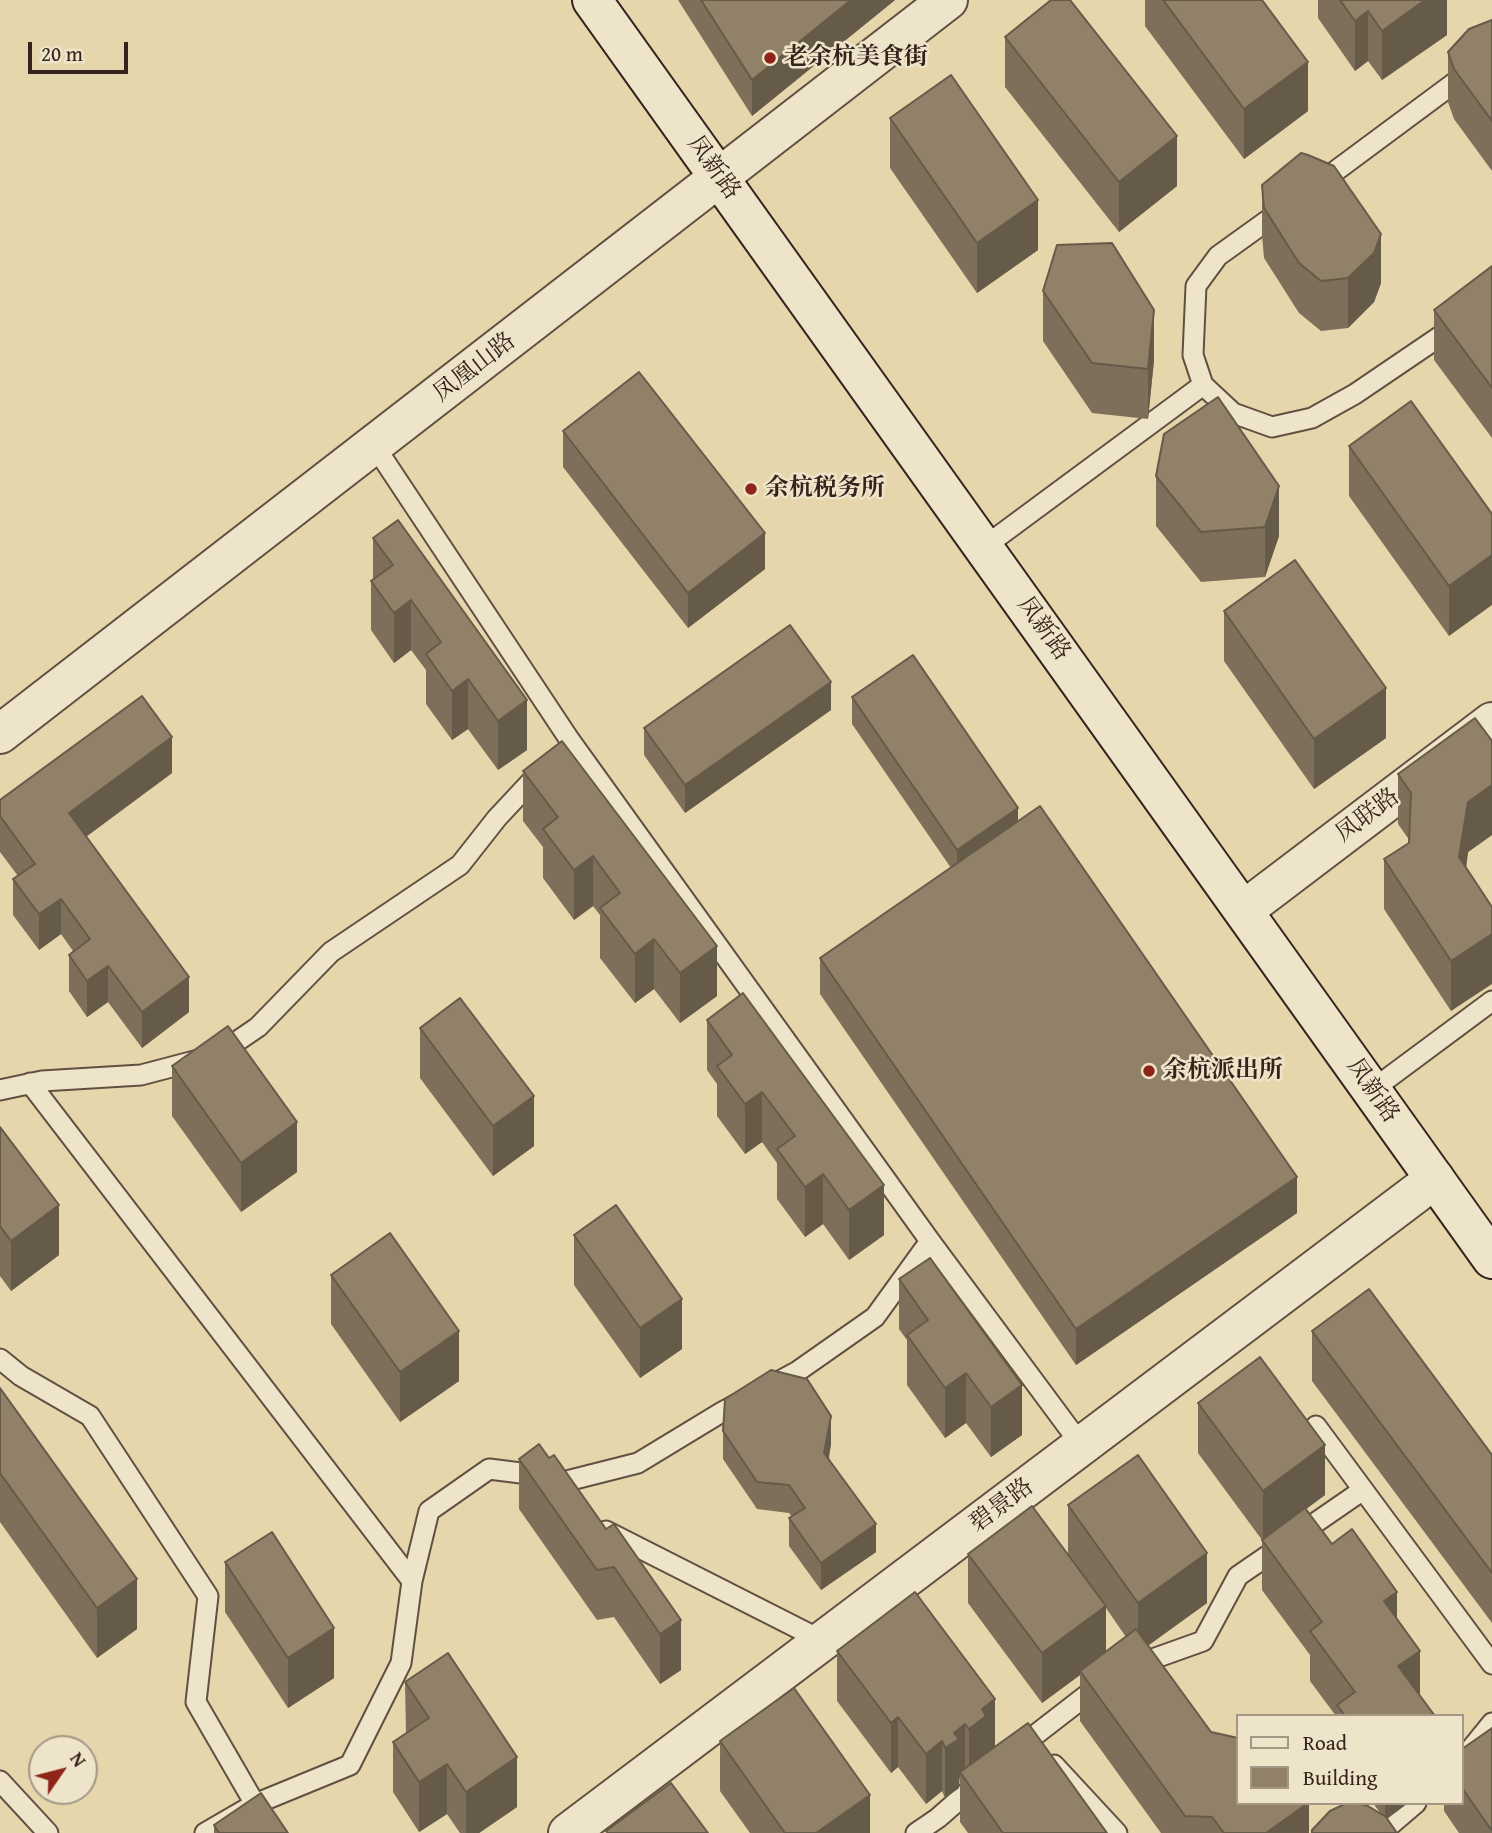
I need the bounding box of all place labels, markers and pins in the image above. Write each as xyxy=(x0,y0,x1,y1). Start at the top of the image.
place label: 老余杭美食街 xyxy=(784,44,928,72)
marker: 老余杭美食街 xyxy=(762,50,778,66)
place label: 余杭税务所 xyxy=(765,475,885,503)
marker: 余杭税务所 xyxy=(743,481,759,497)
place label: 余杭派出所 xyxy=(1163,1057,1283,1085)
marker: 余杭派出所 xyxy=(1141,1063,1157,1079)

